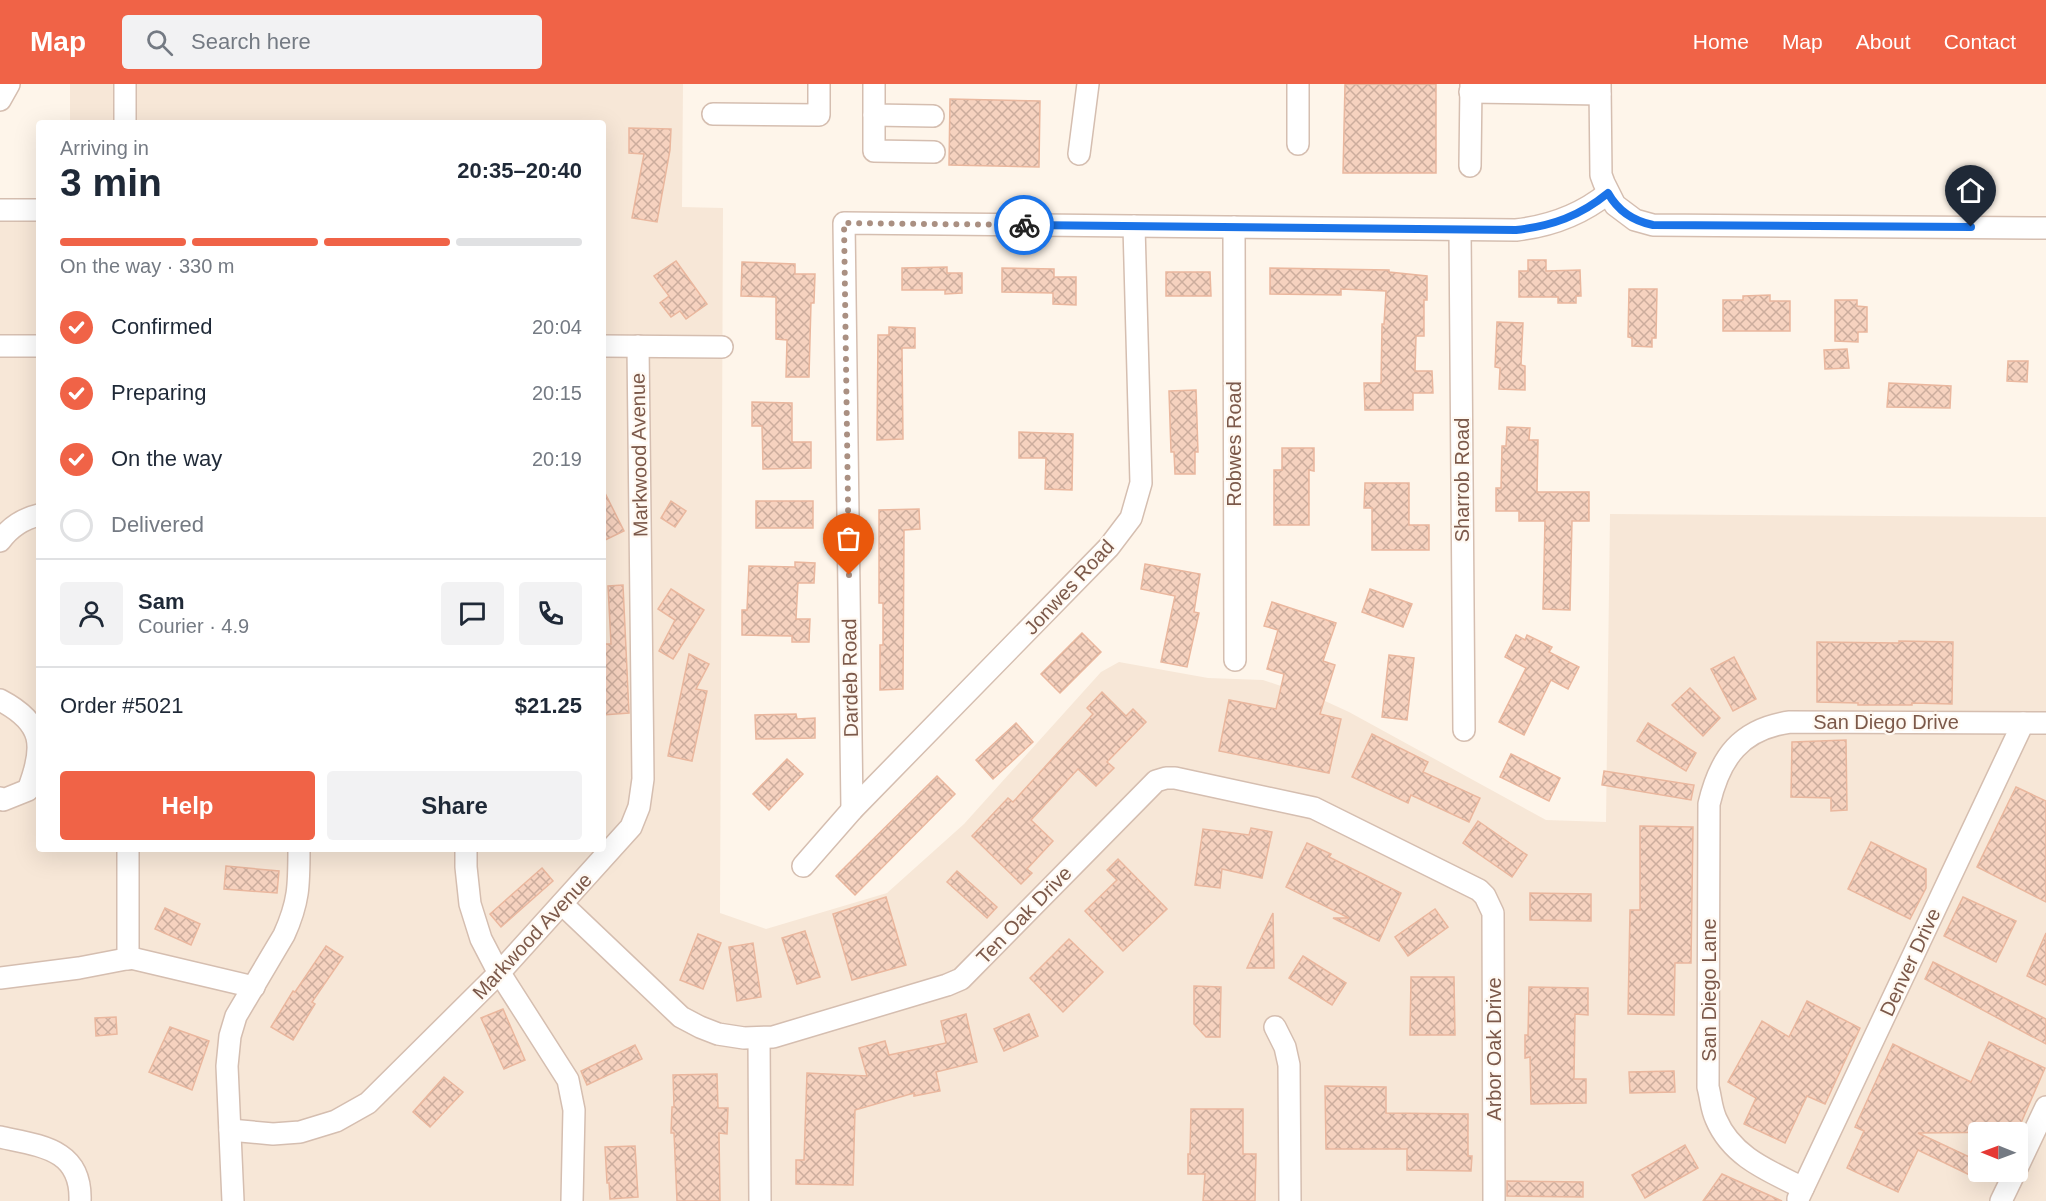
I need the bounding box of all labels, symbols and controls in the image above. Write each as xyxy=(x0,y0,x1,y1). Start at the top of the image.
search box xyxy=(122,15,542,69)
text: Map xyxy=(30,26,86,57)
icon: search xyxy=(143,26,176,59)
text: Search here xyxy=(191,29,311,54)
text: Home xyxy=(1693,30,1749,53)
text: Map xyxy=(1782,30,1823,53)
text: About xyxy=(1856,30,1911,53)
text: Contact xyxy=(1944,30,2016,53)
text: Arriving in xyxy=(60,137,149,159)
text: 20:35–20:40 xyxy=(457,158,582,183)
text: 3 min xyxy=(60,161,162,204)
pin xyxy=(1945,165,1996,227)
icon: home xyxy=(1954,174,1987,207)
courier xyxy=(994,195,1054,255)
icon: bike xyxy=(1008,209,1041,242)
text: On the way · 330 m xyxy=(60,255,235,277)
icon: check xyxy=(60,311,93,344)
text: Confirmed xyxy=(111,314,212,339)
text: 20:04 xyxy=(532,316,582,338)
street label: Markwood Avenue xyxy=(627,373,651,537)
icon: check xyxy=(60,377,93,410)
text: Preparing xyxy=(111,380,206,405)
street label: Robwes Road xyxy=(1223,381,1245,507)
text: 20:15 xyxy=(532,382,582,404)
street label: Sharrob Road xyxy=(1451,418,1473,542)
icon: check xyxy=(60,443,93,476)
text: On the way xyxy=(111,446,222,471)
text: 20:19 xyxy=(532,448,582,470)
text: Delivered xyxy=(111,512,204,537)
pin xyxy=(823,513,874,575)
icon: bag xyxy=(832,522,865,555)
street label: Jonwes Road xyxy=(1020,535,1118,639)
button: person xyxy=(60,582,123,645)
button: chat xyxy=(441,582,504,645)
button: phone xyxy=(519,582,582,645)
text: Sam xyxy=(138,589,184,614)
text: Courier · 4.9 xyxy=(138,615,249,637)
street label: Dardeb Road xyxy=(838,618,862,738)
text: Order #5021 xyxy=(60,693,184,718)
text: $21.25 xyxy=(515,693,582,718)
street label: San Diego Drive xyxy=(1813,711,1959,733)
button: Help xyxy=(60,771,315,840)
button: Share xyxy=(327,771,582,840)
street label: Ten Oak Drive xyxy=(972,862,1076,968)
street label: Markwood Avenue xyxy=(468,868,596,1004)
street label: Denver Drive xyxy=(1875,904,1945,1020)
street label: San Diego Lane xyxy=(1698,918,1720,1062)
street label: Arbor Oak Drive xyxy=(1483,977,1505,1121)
north arrow xyxy=(1968,1122,2028,1182)
map controls xyxy=(1968,1122,2028,1182)

